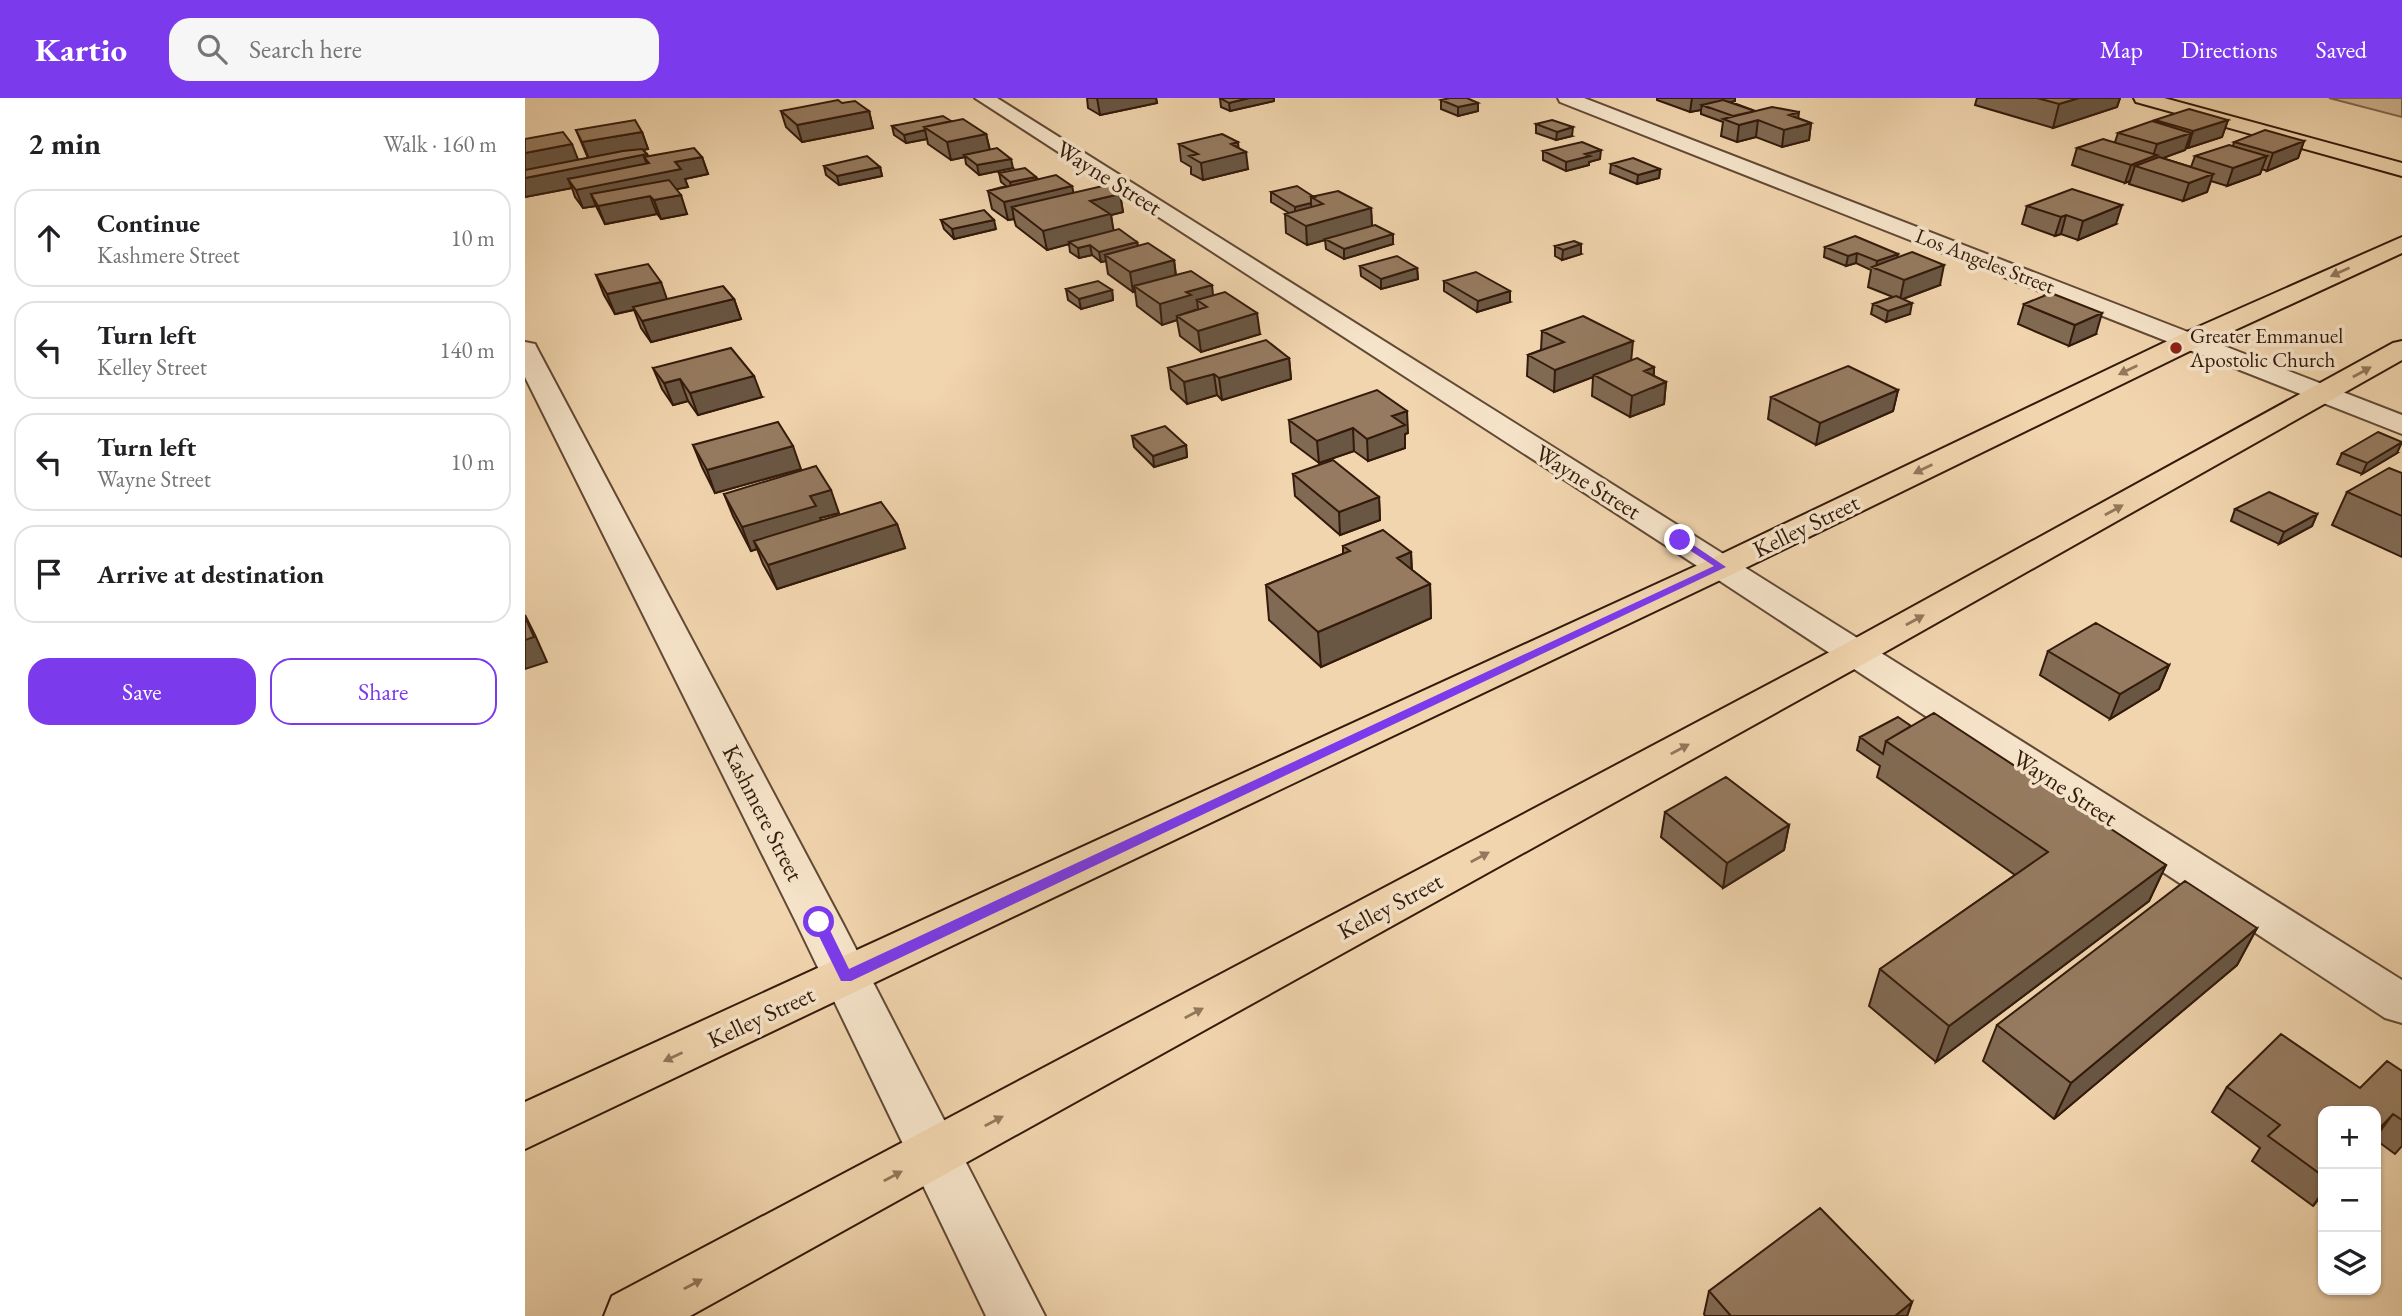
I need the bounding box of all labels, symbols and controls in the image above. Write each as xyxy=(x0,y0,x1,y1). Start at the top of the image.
search box xyxy=(169,18,659,81)
text: Kartio xyxy=(35,28,127,71)
icon: search xyxy=(193,30,231,68)
text: Search here xyxy=(249,32,362,66)
text: Map xyxy=(2100,34,2143,65)
text: Directions xyxy=(2181,34,2278,65)
text: Saved xyxy=(2316,34,2367,65)
text: 2 min xyxy=(28,124,101,163)
text: Walk · 160 m xyxy=(383,129,497,159)
street label: Wayne Street xyxy=(1051,133,1168,222)
text: Continue xyxy=(97,206,200,240)
icon: ahead xyxy=(30,219,68,257)
street label: Los Angeles Street xyxy=(1912,222,2059,300)
text: 10 m xyxy=(450,223,495,253)
text: Kashmere Street xyxy=(97,240,240,270)
one-way arrow xyxy=(2330,266,2350,278)
text: Turn left xyxy=(97,318,196,352)
place label: Greater Emmanuel Apostolic Church xyxy=(2189,322,2343,373)
icon: left xyxy=(30,331,68,369)
text: 140 m xyxy=(439,335,495,365)
marker: Greater Emmanuel Apostolic Church xyxy=(2168,340,2184,356)
text: Kelley Street xyxy=(97,352,207,382)
one-way arrow xyxy=(2118,365,2138,376)
one-way arrow xyxy=(2353,366,2372,378)
text: Turn left xyxy=(97,430,196,464)
street label: Wayne Street xyxy=(1530,437,1647,526)
icon: left xyxy=(30,443,68,481)
text: 10 m xyxy=(450,447,495,477)
text: Wayne Street xyxy=(97,464,211,494)
one-way arrow xyxy=(1913,464,1933,475)
street label: Kelley Street xyxy=(1747,486,1865,565)
one-way arrow xyxy=(2105,504,2124,516)
route end xyxy=(1664,524,1695,555)
icon: arrive xyxy=(30,555,68,593)
text: Arrive at destination xyxy=(97,557,324,591)
one-way arrow xyxy=(1906,614,1925,626)
button: Save xyxy=(28,658,256,725)
button: Share xyxy=(270,658,497,725)
street label: Kashmere Street xyxy=(716,739,811,887)
street label: Wayne Street xyxy=(2007,742,2124,833)
one-way arrow xyxy=(1670,743,1690,755)
one-way arrow xyxy=(1470,852,1490,863)
street label: Kelley Street xyxy=(1332,865,1448,946)
route start xyxy=(803,906,834,937)
street label: Kelley Street xyxy=(702,978,820,1055)
one-way arrow xyxy=(1184,1007,1204,1019)
one-way arrow xyxy=(663,1052,683,1063)
map controls xyxy=(2318,1106,2381,1295)
button: + xyxy=(2318,1106,2381,1169)
one-way arrow xyxy=(984,1115,1004,1127)
button: − xyxy=(2318,1169,2381,1232)
one-way arrow xyxy=(883,1170,903,1182)
button: layers xyxy=(2318,1232,2381,1295)
one-way arrow xyxy=(683,1278,703,1289)

